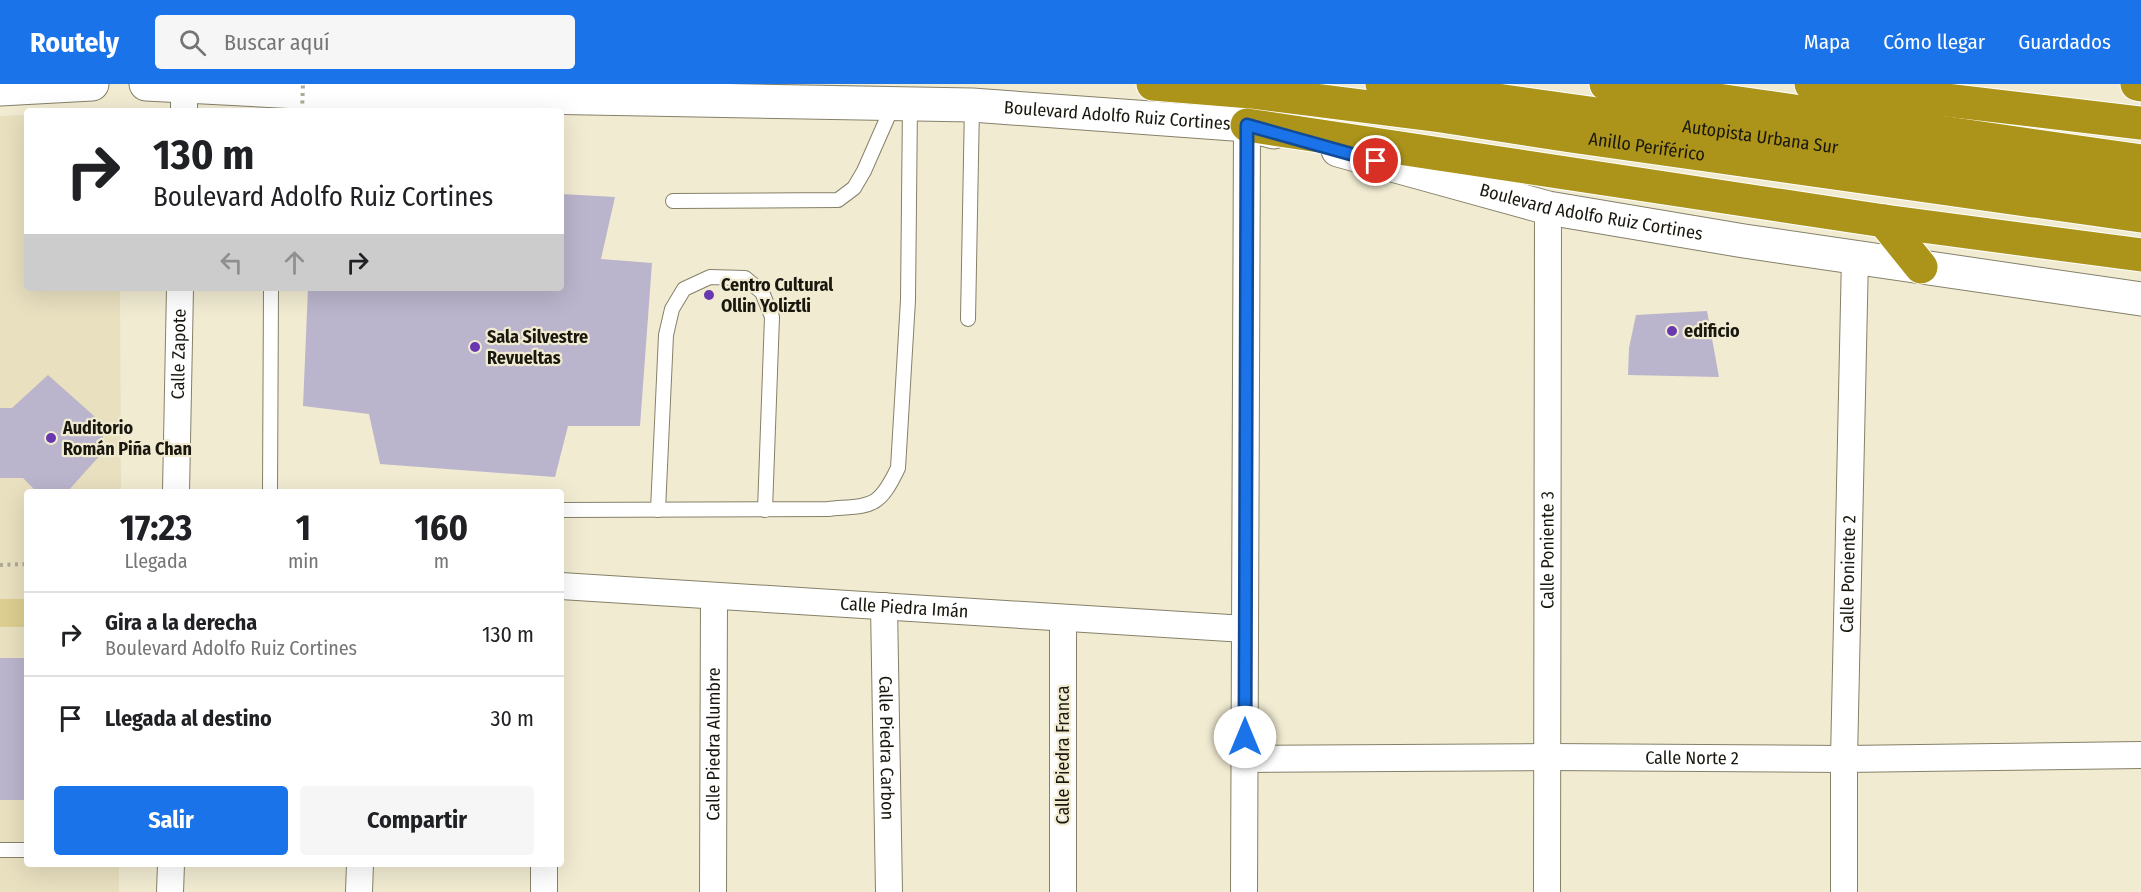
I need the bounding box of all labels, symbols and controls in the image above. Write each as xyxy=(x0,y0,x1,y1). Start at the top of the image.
search box xyxy=(155,15,575,69)
text: Routely xyxy=(30,26,119,59)
icon: search xyxy=(176,26,209,59)
text: Buscar aquí xyxy=(224,29,329,56)
text: Mapa xyxy=(1804,29,1850,55)
text: Cómo llegar xyxy=(1883,29,1985,55)
text: Guardados xyxy=(2018,29,2111,55)
street label: Boulevard Adolfo Ruiz Cortines xyxy=(1003,96,1232,135)
street label: Autopista Urbana Sur xyxy=(1681,115,1840,159)
street label: Anillo Periférico xyxy=(1587,128,1706,166)
text: 130 m xyxy=(153,130,254,180)
icon: right xyxy=(54,132,132,210)
pin xyxy=(1350,135,1401,186)
icon: arrive xyxy=(1359,144,1392,177)
street label: Boulevard Adolfo Ruiz Cortines xyxy=(1477,179,1705,245)
text: Boulevard Adolfo Ruiz Cortines xyxy=(153,181,493,213)
icon: left xyxy=(215,246,248,279)
icon: ahead xyxy=(278,246,311,279)
icon: right xyxy=(341,246,374,279)
place label: Centro Cultural Ollin Yoliztli xyxy=(721,274,833,317)
marker: Centro Cultural Ollin Yoliztli xyxy=(702,288,716,302)
street label: Calle Zapote xyxy=(167,308,191,400)
place label: edificio xyxy=(1684,320,1740,342)
marker: edificio xyxy=(1665,324,1679,338)
place label: Sala Silvestre Revueltas xyxy=(487,326,588,369)
marker: Sala Silvestre Revueltas xyxy=(468,340,482,354)
place label: Auditorio Román Piña Chan xyxy=(62,417,192,460)
marker: Auditorio Román Piña Chan xyxy=(44,431,58,445)
street label: Calle Poniente 3 xyxy=(1536,491,1559,609)
text: 17:23 xyxy=(120,506,192,550)
text: 1 xyxy=(296,506,311,550)
text: 160 xyxy=(415,506,468,550)
street label: Calle Poniente 2 xyxy=(1836,515,1860,633)
text: Llegada xyxy=(124,549,187,573)
text: min xyxy=(288,549,319,573)
text: m xyxy=(434,549,449,573)
street label: Calle Piedra Imán xyxy=(840,593,969,623)
text: Gira a la derecha xyxy=(105,609,257,636)
icon: right xyxy=(54,618,87,651)
text: 130 m xyxy=(482,621,534,648)
text: Boulevard Adolfo Ruiz Cortines xyxy=(105,636,357,660)
street label: Calle Piedra Alumbre xyxy=(702,667,725,821)
street label: Calle Piedra Carbon xyxy=(874,676,899,820)
street label: Calle Piedra Franca xyxy=(1052,685,1074,825)
icon: arrive xyxy=(54,702,87,735)
text: Llegada al destino xyxy=(105,705,272,732)
text: 30 m xyxy=(491,705,534,732)
position arrow xyxy=(1213,705,1277,769)
street label: Calle Norte 2 xyxy=(1645,747,1739,769)
button: Salir xyxy=(54,786,288,855)
button: Compartir xyxy=(300,786,534,855)

